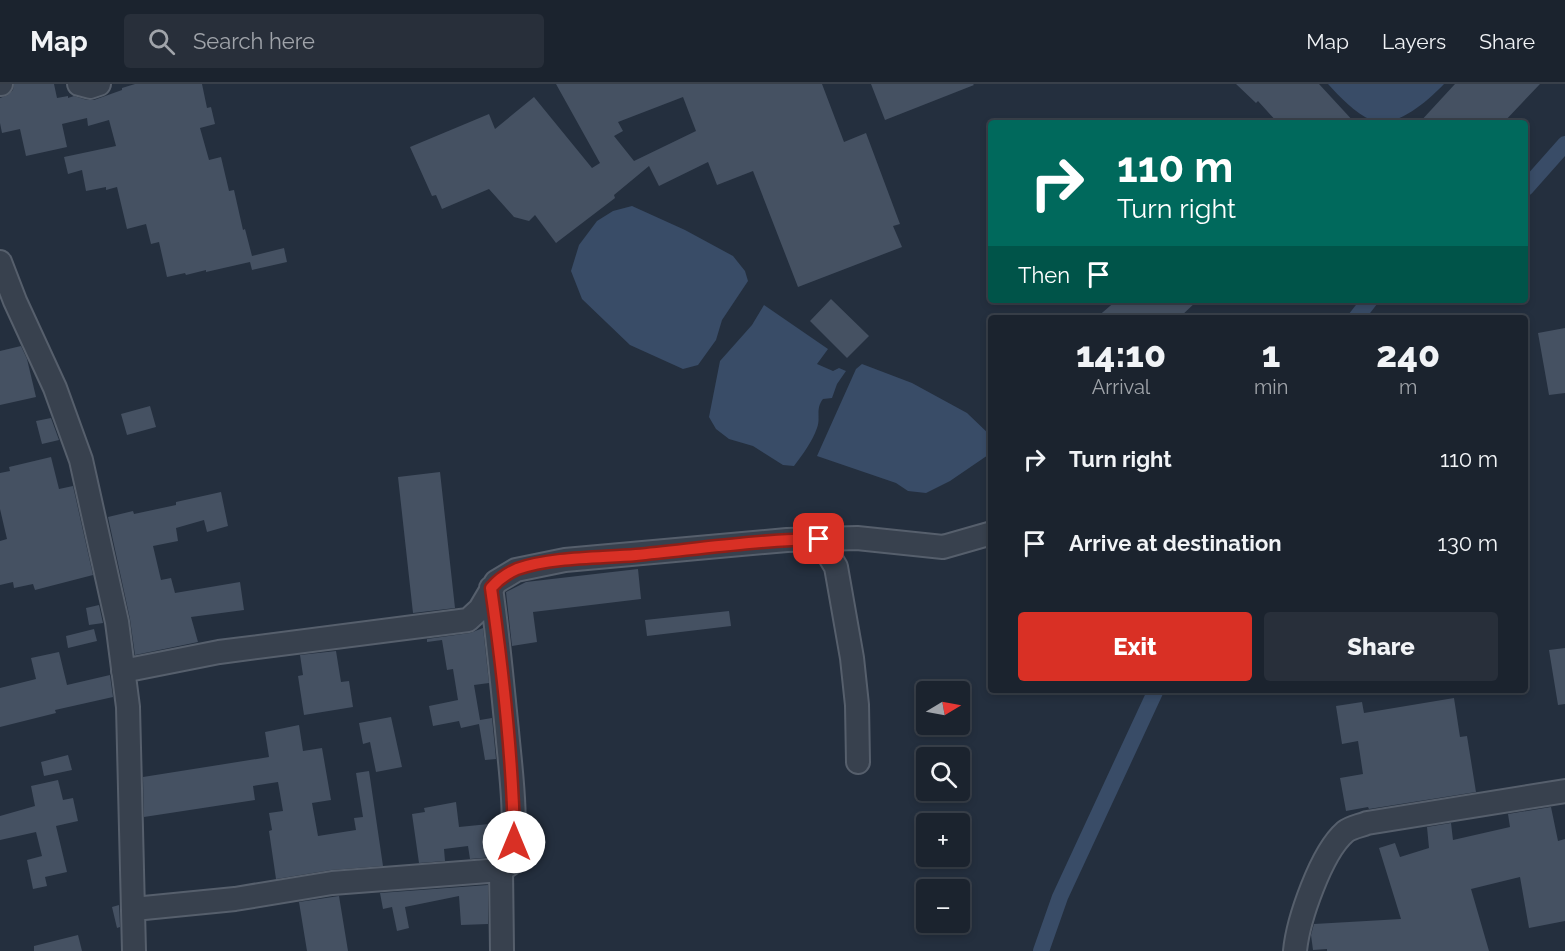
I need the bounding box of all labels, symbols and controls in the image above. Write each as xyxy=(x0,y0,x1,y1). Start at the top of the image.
search box xyxy=(124,14,544,68)
text: Map xyxy=(30,25,88,58)
icon: search xyxy=(145,25,178,58)
text: Search here xyxy=(193,28,315,54)
text: Map xyxy=(1306,29,1349,54)
text: Layers xyxy=(1382,29,1446,54)
text: Share xyxy=(1479,29,1535,54)
text: 110 m xyxy=(1117,143,1233,192)
icon: right xyxy=(1018,144,1096,222)
text: Turn right xyxy=(1117,193,1236,224)
icon: arrive xyxy=(1082,258,1115,291)
text: Then xyxy=(1018,262,1070,288)
text: 14:10 xyxy=(1076,333,1166,375)
text: 1 xyxy=(1262,333,1280,375)
text: 240 xyxy=(1376,333,1440,375)
text: Arrival xyxy=(1092,375,1150,399)
text: min xyxy=(1254,375,1288,399)
text: m xyxy=(1399,375,1417,399)
icon: right xyxy=(1018,443,1051,476)
text: Turn right xyxy=(1069,446,1172,472)
text: 110 m xyxy=(1440,446,1498,472)
pin xyxy=(793,513,844,564)
icon: arrive xyxy=(802,522,835,555)
icon: arrive xyxy=(1018,527,1051,560)
text: Arrive at destination xyxy=(1069,530,1282,556)
text: 130 m xyxy=(1438,530,1498,556)
button: Exit xyxy=(1018,612,1252,681)
button: Share xyxy=(1264,612,1498,681)
north arrow xyxy=(916,681,970,735)
map controls xyxy=(916,681,970,933)
button: search xyxy=(916,747,970,801)
position arrow xyxy=(482,810,546,874)
button: + xyxy=(916,813,970,867)
button: − xyxy=(916,879,970,933)

